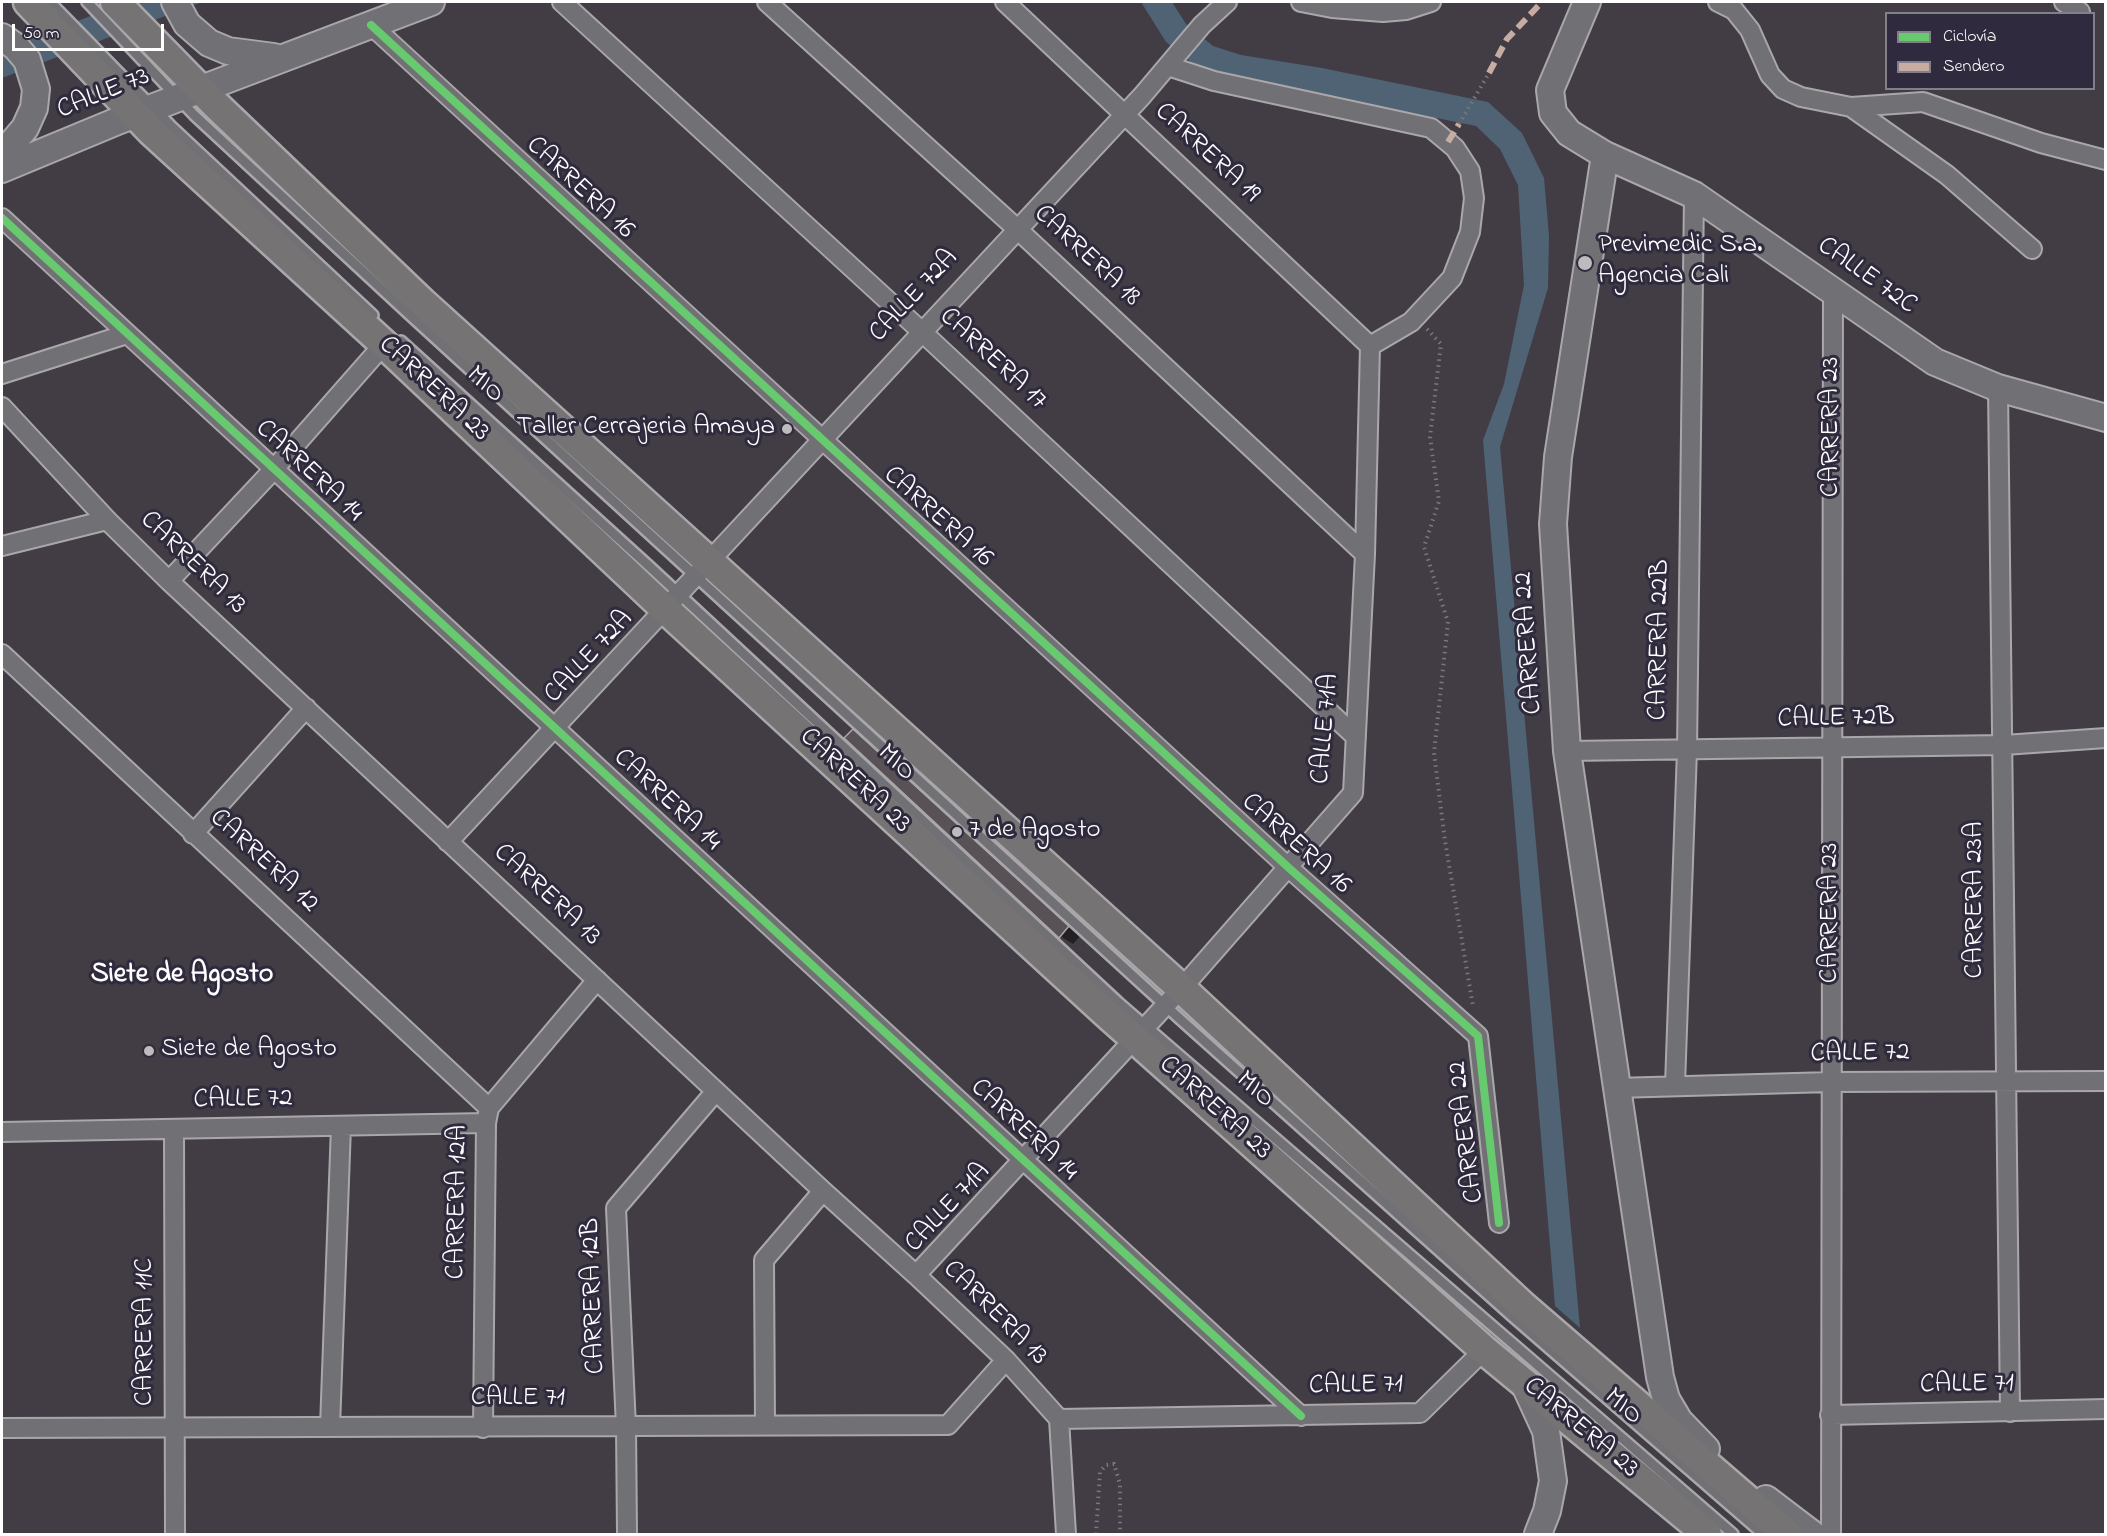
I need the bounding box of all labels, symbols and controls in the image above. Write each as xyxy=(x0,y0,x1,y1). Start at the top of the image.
scale bar xyxy=(15,12,166,50)
legend xyxy=(1885,12,2095,90)
text: 50 m xyxy=(23,21,60,47)
text: Ciclovía xyxy=(1943,24,1996,50)
text: Sendero xyxy=(1943,54,2005,80)
street label: CALLE 73 xyxy=(53,62,155,128)
street label: CARRERA 19 xyxy=(1146,97,1266,211)
street label: CARRERA 16 xyxy=(518,131,640,247)
street label: CARRERA 18 xyxy=(1026,199,1146,315)
place label: Previmedic S.a. Agencia Cali xyxy=(1598,231,1763,294)
street label: CALLE 72C xyxy=(1810,231,1922,323)
street label: CALLE 72A xyxy=(864,244,966,350)
marker: Previmedic S.a. Agencia Cali xyxy=(1576,254,1594,272)
street label: CARRERA 17 xyxy=(931,302,1053,418)
street label: CARRERA 23 xyxy=(371,330,495,450)
street label: CARRERA 23 xyxy=(1817,357,1849,497)
street label: MIO xyxy=(458,360,510,412)
place label: Taller Cerrajeria Amaya xyxy=(517,413,775,445)
street label: CARRERA 14 xyxy=(247,414,369,530)
marker: Taller Cerrajeria Amaya xyxy=(780,422,794,436)
street label: CARRERA 16 xyxy=(875,460,999,576)
street label: CARRERA 13 xyxy=(132,505,252,623)
street label: CARRERA 22B xyxy=(1643,559,1679,721)
street label: CARRERA 22 xyxy=(1509,571,1551,715)
street label: CALLE 72A xyxy=(539,605,641,711)
street label: CALLE 71A xyxy=(1306,672,1348,786)
street label: CALLE 72B xyxy=(1777,703,1895,737)
street label: CARRERA 23 xyxy=(792,722,916,842)
street label: MIO xyxy=(869,738,921,790)
street label: CARRERA 14 xyxy=(605,743,727,859)
street label: CARRERA 16 xyxy=(1233,787,1357,903)
street label: CARRERA 12 xyxy=(201,803,325,921)
place label: 7 de Agosto xyxy=(969,816,1101,848)
street label: CARRERA 23A xyxy=(1961,821,1993,979)
marker: 7 de Agosto xyxy=(950,825,964,839)
street label: CARRERA 13 xyxy=(485,838,607,954)
street label: CARRERA 23 xyxy=(1816,843,1848,983)
district label: Siete de Agosto xyxy=(91,959,273,993)
place label: Siete de Agosto xyxy=(161,1035,337,1067)
street label: CALLE 72 xyxy=(1810,1038,1910,1072)
marker: Siete de Agosto xyxy=(142,1044,156,1058)
street label: CARRERA 23 xyxy=(1151,1050,1277,1168)
street label: CARRERA 22 xyxy=(1443,1059,1493,1205)
street label: MIO xyxy=(1228,1065,1280,1117)
street label: CARRERA 14 xyxy=(962,1073,1084,1189)
street label: CALLE 72 xyxy=(193,1084,293,1118)
street label: CARRERA 12A xyxy=(441,1124,477,1280)
street label: CALLE 71A xyxy=(899,1157,999,1261)
street label: CARRERA 12B xyxy=(576,1217,614,1375)
street label: CARRERA 13 xyxy=(935,1255,1053,1373)
street label: CARRERA 11C xyxy=(131,1258,163,1406)
street label: CALLE 71 xyxy=(1920,1369,2014,1403)
street label: CALLE 71 xyxy=(1309,1370,1403,1404)
street label: CARRERA 23 xyxy=(1516,1371,1644,1487)
street label: MIO xyxy=(1596,1382,1648,1434)
street label: CALLE 71 xyxy=(471,1384,565,1416)

